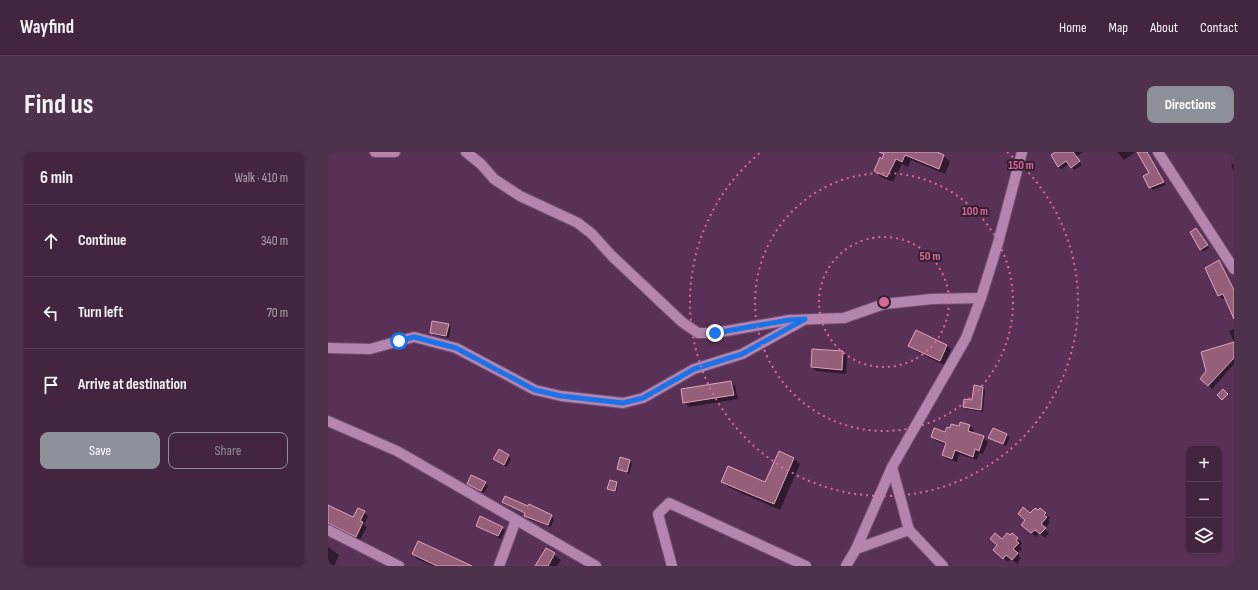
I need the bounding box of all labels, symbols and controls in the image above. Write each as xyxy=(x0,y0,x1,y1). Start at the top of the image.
text: Wayfind xyxy=(20,16,74,39)
text: Home xyxy=(1059,19,1087,36)
text: Map xyxy=(1109,19,1128,36)
text: About xyxy=(1150,19,1178,36)
text: Contact xyxy=(1200,19,1238,36)
button: Directions xyxy=(1147,86,1234,123)
text: Find us xyxy=(24,88,93,121)
text: 150 m xyxy=(1008,158,1034,173)
text: 6 min xyxy=(40,168,73,188)
text: Walk · 410 m xyxy=(235,170,288,186)
text: 100 m xyxy=(962,204,988,219)
icon: ahead xyxy=(40,230,62,252)
text: Continue xyxy=(78,231,127,250)
text: 340 m xyxy=(261,233,288,249)
text: 50 m xyxy=(920,249,940,264)
centre of rings xyxy=(877,295,891,309)
icon: left xyxy=(40,302,62,324)
text: Turn left xyxy=(78,303,123,322)
text: 70 m xyxy=(267,305,288,321)
route end xyxy=(706,324,724,342)
route start xyxy=(390,332,408,350)
icon: arrive xyxy=(40,374,62,396)
text: Arrive at destination xyxy=(78,375,187,394)
button: Save xyxy=(40,432,160,469)
button: Share xyxy=(168,432,288,469)
map controls xyxy=(1186,446,1222,554)
button: + xyxy=(1186,446,1222,482)
button: − xyxy=(1186,482,1222,518)
button: layers xyxy=(1186,518,1222,554)

